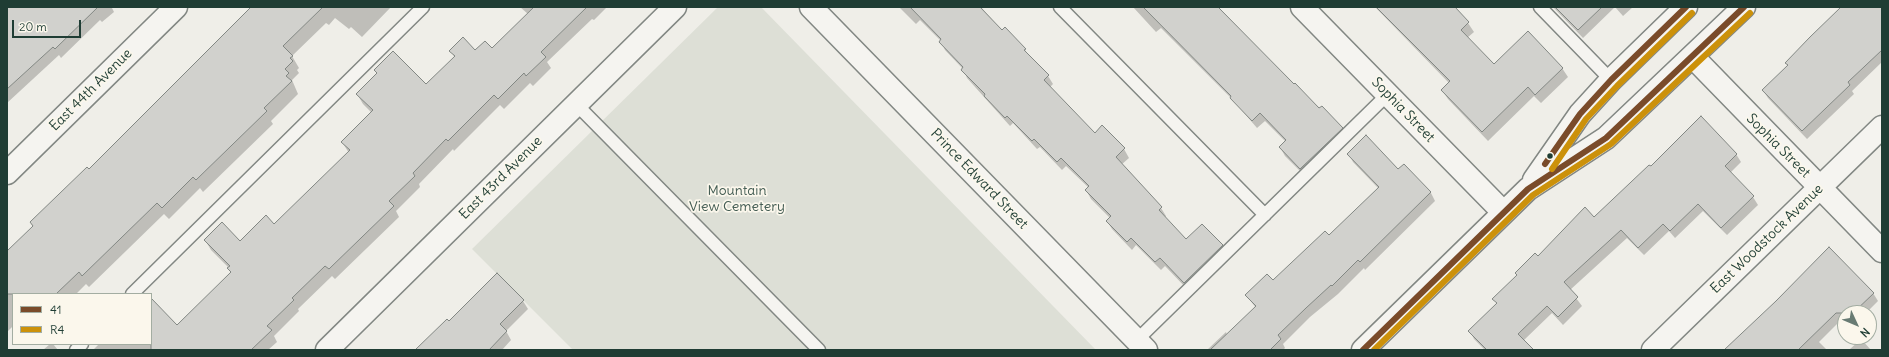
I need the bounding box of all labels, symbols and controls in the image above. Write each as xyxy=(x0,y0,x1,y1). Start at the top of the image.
scale bar xyxy=(14,12,83,38)
text: 20 m xyxy=(19,19,47,34)
street label: East 44th Avenue xyxy=(46,45,136,135)
street label: Sophia Street xyxy=(1368,74,1438,146)
street label: Sophia Street xyxy=(1743,111,1813,181)
street label: Prince Edward Street xyxy=(927,125,1031,233)
street label: East 43rd Avenue xyxy=(456,133,546,223)
unlabelled marker xyxy=(1545,151,1555,161)
street label: East Woodstock Avenue xyxy=(1707,181,1827,297)
park label: Mountain View Cemetery xyxy=(689,183,785,216)
legend xyxy=(12,293,152,345)
text: 41 xyxy=(50,302,62,317)
north arrow xyxy=(1837,305,1877,345)
text: R4 xyxy=(50,322,64,337)
text: N xyxy=(1857,325,1873,340)

